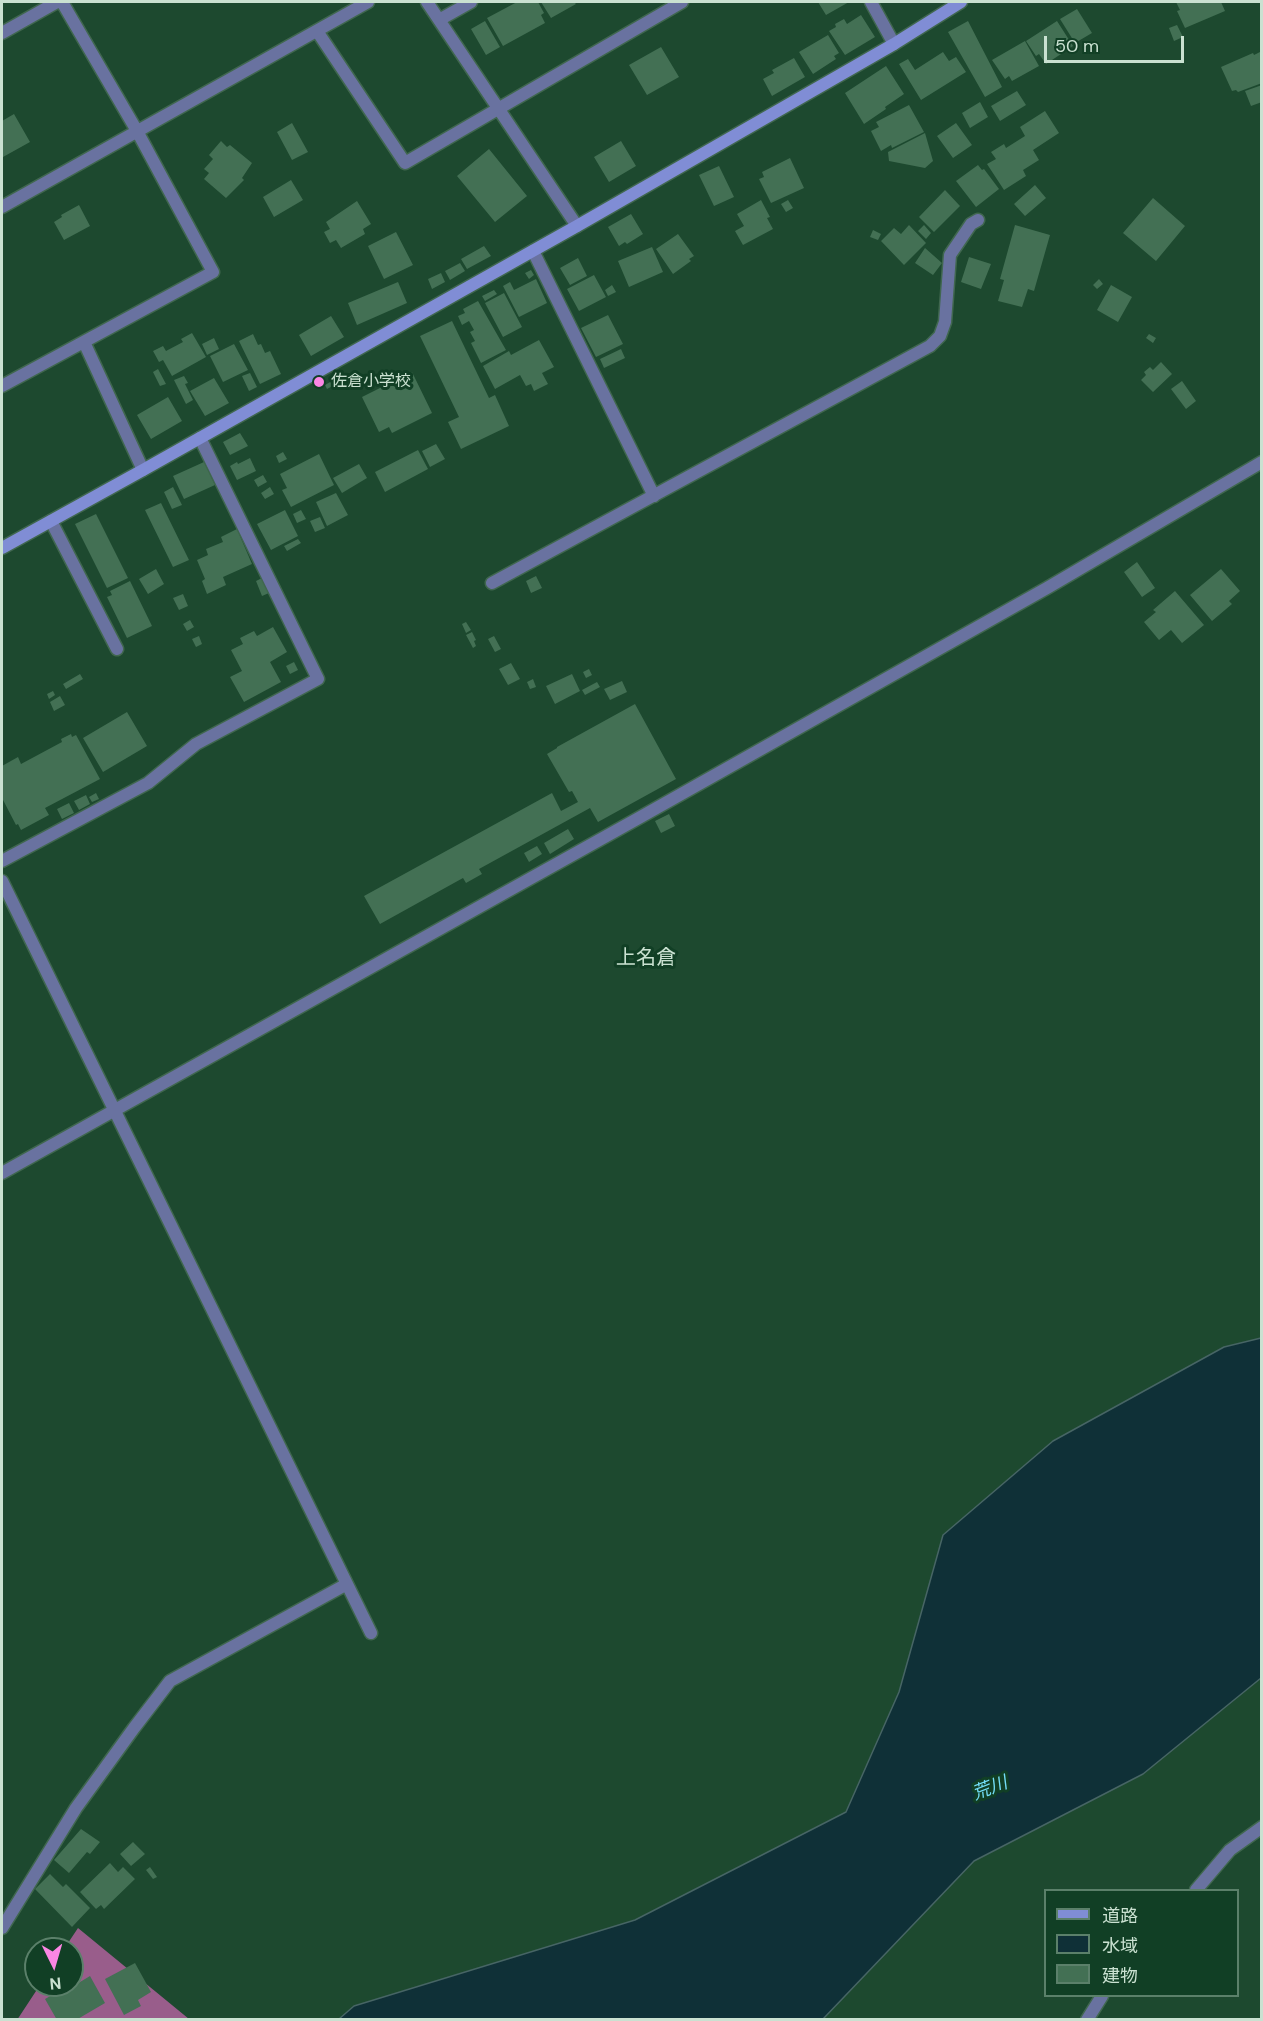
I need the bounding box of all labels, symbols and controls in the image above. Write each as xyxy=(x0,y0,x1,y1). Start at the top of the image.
scale bar xyxy=(1047,24,1186,62)
text: 50 m xyxy=(1055,34,1099,58)
place label: 佐倉小学校 xyxy=(331,372,411,392)
marker: 佐倉小学校 xyxy=(312,375,326,389)
district label: 上名倉 xyxy=(616,947,676,971)
water label: 荒川 xyxy=(969,1772,1011,1806)
legend xyxy=(1044,1889,1239,1997)
text: 道路 xyxy=(1102,1904,1138,1928)
text: 水域 xyxy=(1102,1934,1138,1958)
north arrow xyxy=(24,1937,84,1997)
text: 建物 xyxy=(1102,1964,1138,1988)
text: N xyxy=(49,1972,62,1994)

